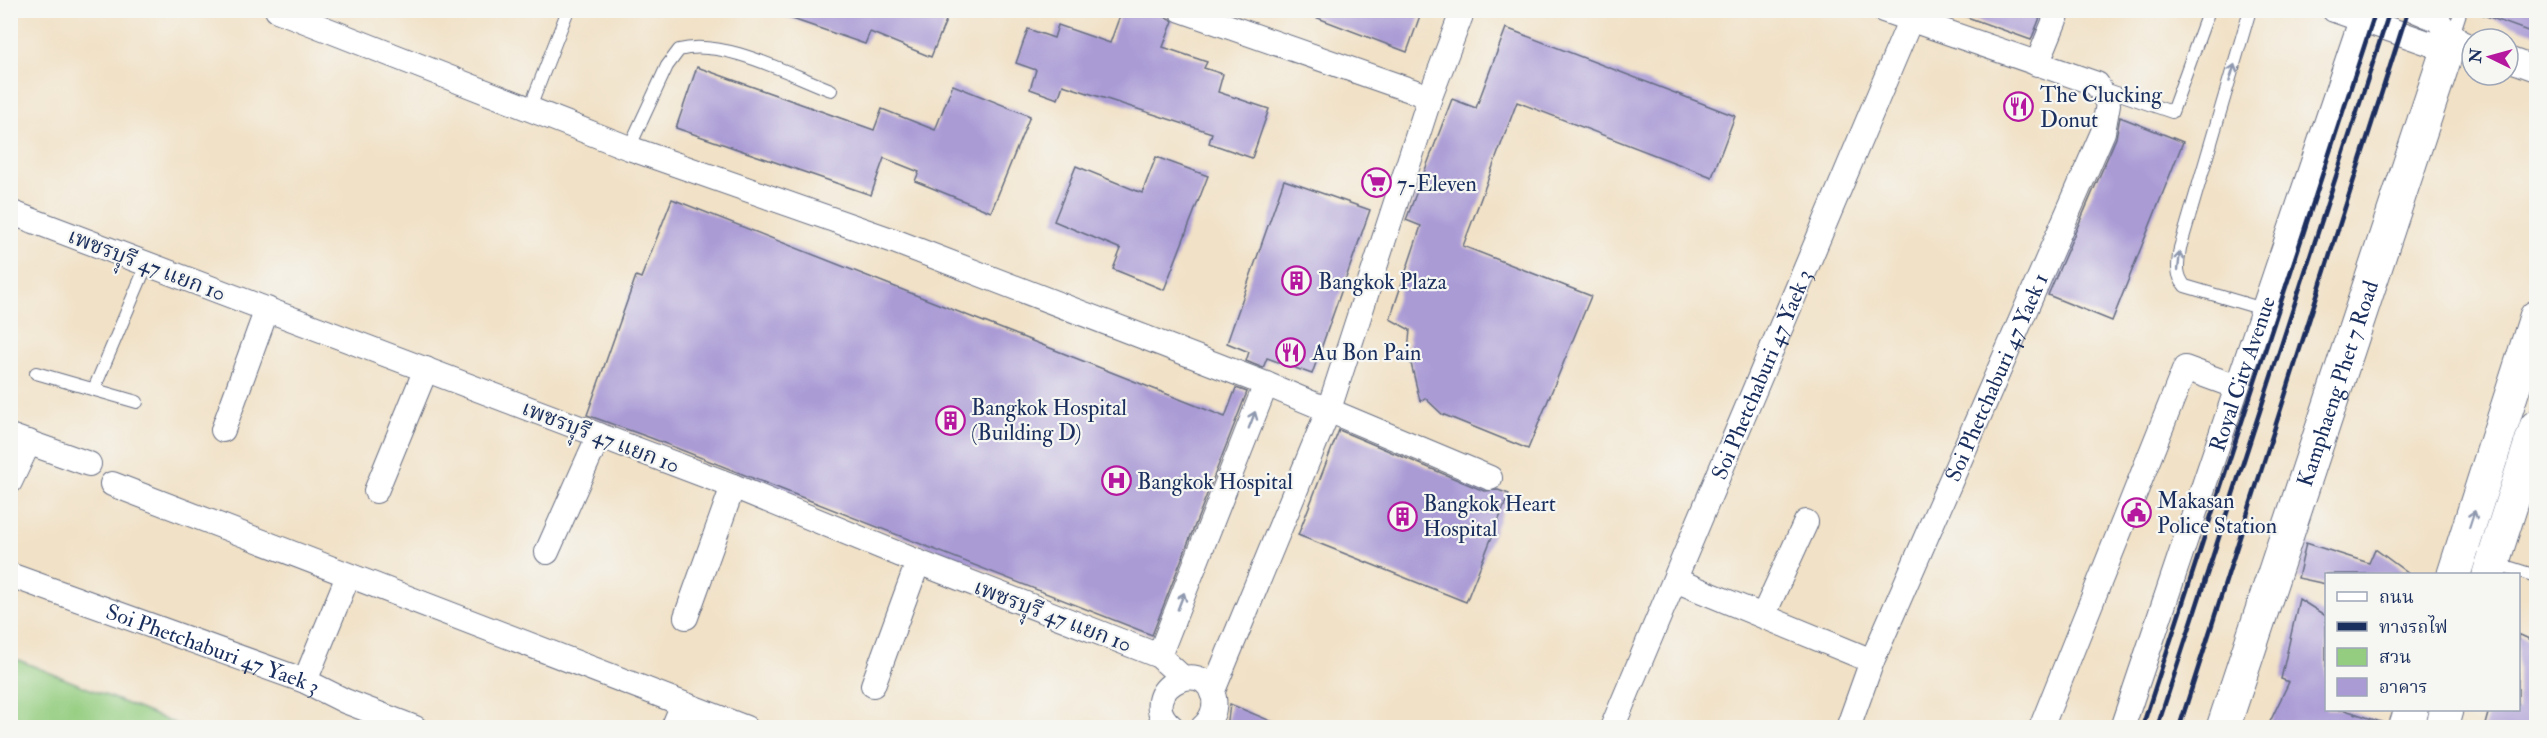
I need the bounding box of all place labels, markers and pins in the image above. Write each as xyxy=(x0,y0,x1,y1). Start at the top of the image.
place label: The Clucking Donut xyxy=(2040,81,2163,134)
restaurant icon: The Clucking Donut xyxy=(2003,91,2035,123)
supermarket icon: 7-Eleven xyxy=(1360,167,1392,199)
place label: 7-Eleven xyxy=(1397,170,1477,198)
building icon: Bangkok Plaza xyxy=(1281,265,1313,297)
place label: Bangkok Plaza xyxy=(1318,268,1448,296)
restaurant icon: Au Bon Pain xyxy=(1275,336,1307,368)
place label: Au Bon Pain xyxy=(1311,339,1421,367)
place label: Bangkok Hospital (Building D) xyxy=(971,394,1127,447)
building icon: Bangkok Hospital (Building D) xyxy=(934,404,966,436)
hospital icon: Bangkok Hospital xyxy=(1100,465,1132,497)
place label: Bangkok Hospital xyxy=(1137,468,1293,497)
place label: Makasan Police Station xyxy=(2157,487,2277,540)
place label: Bangkok Heart Hospital xyxy=(1423,490,1556,544)
public building icon: Makasan Police Station xyxy=(2120,497,2152,529)
building icon: Bangkok Heart Hospital xyxy=(1386,500,1418,532)

